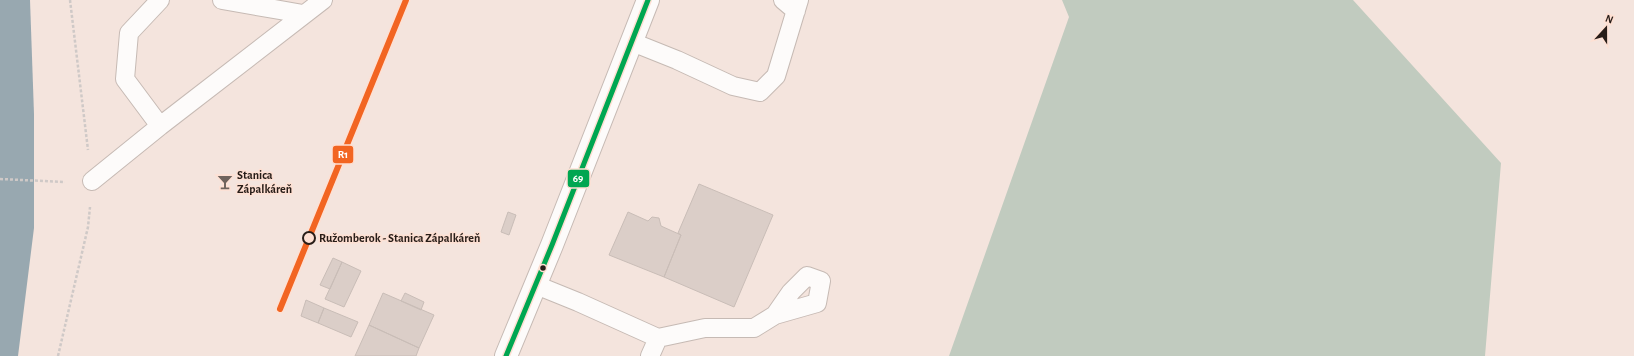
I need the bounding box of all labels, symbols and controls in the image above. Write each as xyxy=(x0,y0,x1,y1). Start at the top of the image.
north arrow xyxy=(1586,8,1626,48)
text: N xyxy=(1604,13,1615,26)
line badge: R1 xyxy=(332,145,354,164)
text: R1 xyxy=(338,149,348,160)
place label: Stanica Zápalkáreň xyxy=(237,169,292,195)
line badge: 69 xyxy=(567,169,590,188)
bar icon: Stanica Zápalkáreň xyxy=(216,173,234,191)
text: 69 xyxy=(573,173,583,184)
marker: Ružomberok - Stanica Zápalkáreň xyxy=(302,231,316,245)
place label: Ružomberok - Stanica Zápalkáreň xyxy=(319,232,480,244)
unlabelled marker xyxy=(538,263,548,273)

